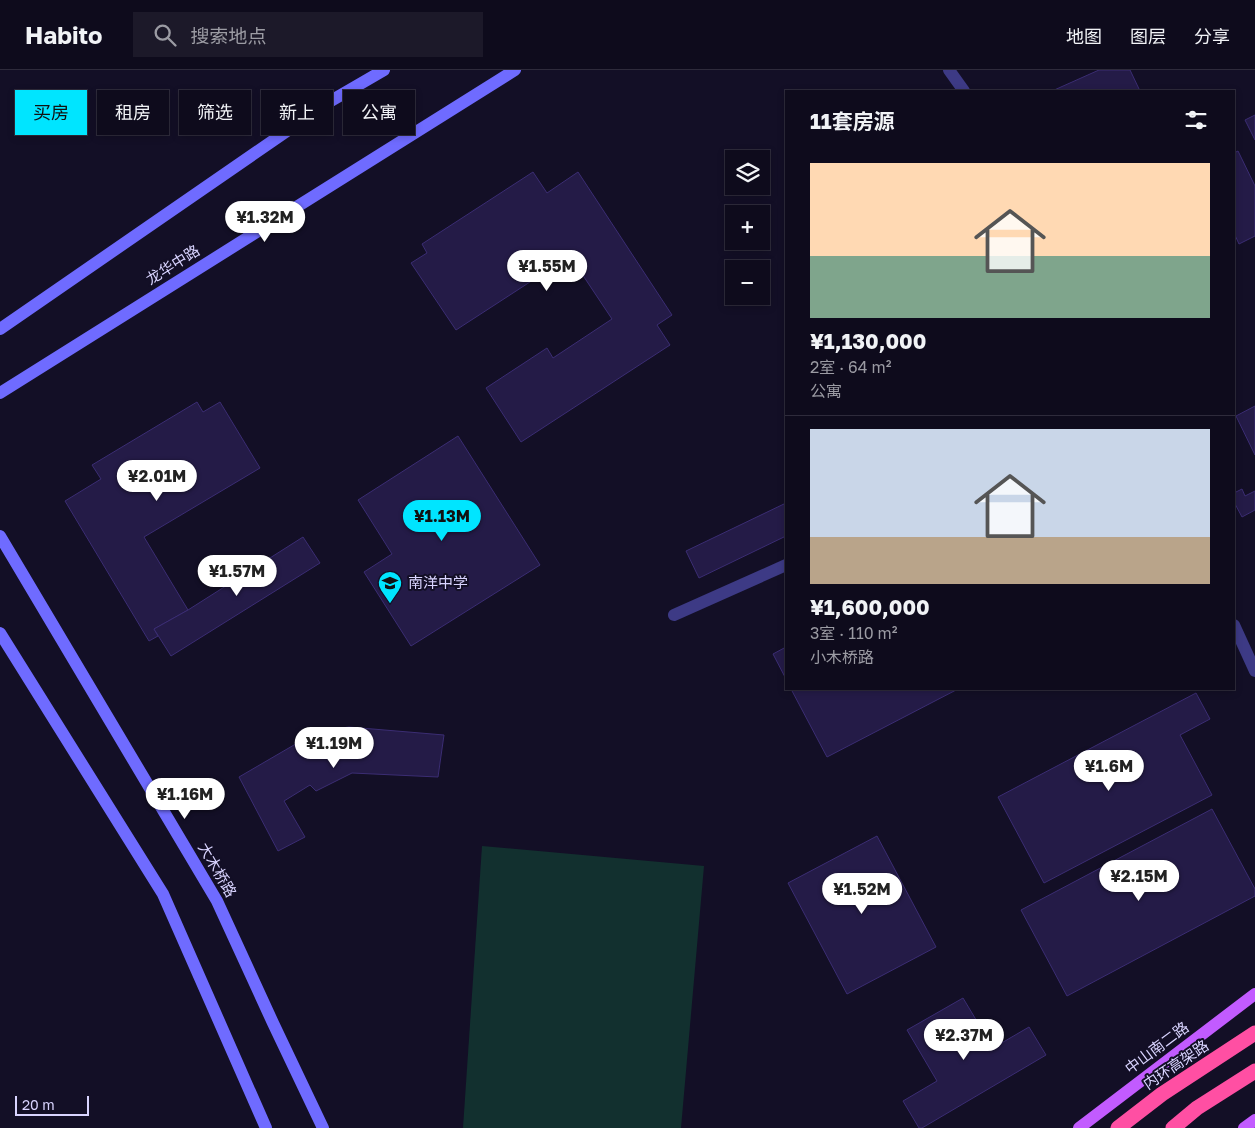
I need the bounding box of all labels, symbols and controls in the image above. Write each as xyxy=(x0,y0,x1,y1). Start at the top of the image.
search box xyxy=(133,12,483,57)
text: Habito xyxy=(25,20,103,49)
icon: search xyxy=(151,21,179,49)
text: 搜索地点 xyxy=(191,24,267,47)
text: 地图 xyxy=(1066,25,1102,47)
text: 图层 xyxy=(1130,25,1166,47)
text: 分享 xyxy=(1194,25,1230,47)
chip: 买房 xyxy=(15,90,87,135)
chip: 租房 xyxy=(97,90,169,135)
chip: 筛选 xyxy=(179,90,251,135)
chip: 新上 xyxy=(261,90,333,135)
chip: 公寓 xyxy=(343,90,415,135)
icon: filters xyxy=(1182,106,1210,134)
text: 11套房源 xyxy=(810,108,895,134)
map controls xyxy=(725,150,770,305)
button: layers xyxy=(725,150,770,195)
icon: home xyxy=(965,196,1055,286)
pin: ¥1.32M xyxy=(224,200,306,243)
button: + xyxy=(725,205,770,250)
text: ¥1.32M xyxy=(236,207,294,227)
street label: 龙华中路 xyxy=(142,241,203,288)
pin: ¥1.55M xyxy=(506,250,588,292)
text: ¥1.55M xyxy=(518,256,576,276)
button: − xyxy=(725,260,770,305)
text: ¥1,130,000 xyxy=(810,328,926,354)
text: 2室 · 64 m² xyxy=(810,357,891,377)
text: 公寓 xyxy=(810,381,842,401)
pin: ¥2.01M xyxy=(116,460,198,502)
icon: home xyxy=(965,461,1055,551)
text: ¥2.01M xyxy=(128,466,186,486)
pin: ¥1.13M xyxy=(401,500,483,542)
text: ¥1.13M xyxy=(414,506,470,526)
pin: ¥1.57M xyxy=(196,554,278,597)
text: ¥1.57M xyxy=(209,561,265,581)
school or university icon: 南洋中学 xyxy=(377,570,403,604)
place label: 南洋中学 xyxy=(408,573,468,591)
text: ¥1,600,000 xyxy=(810,594,930,620)
text: 3室 · 110 m² xyxy=(810,623,898,643)
text: 小木桥路 xyxy=(810,647,874,667)
pin: ¥1.19M xyxy=(293,726,375,769)
text: ¥1.19M xyxy=(306,733,362,753)
pin: ¥1.6M xyxy=(1074,750,1144,792)
text: ¥1.6M xyxy=(1085,756,1133,776)
pin: ¥1.16M xyxy=(144,778,226,820)
text: ¥1.16M xyxy=(157,784,213,804)
street label: 大木桥路 xyxy=(195,839,241,900)
pin: ¥2.15M xyxy=(1098,860,1180,902)
text: ¥2.15M xyxy=(1110,866,1168,886)
pin: ¥1.52M xyxy=(821,872,903,915)
text: ¥1.52M xyxy=(833,879,891,899)
street label: 中山南二路 xyxy=(1121,1017,1192,1077)
pin: ¥2.37M xyxy=(923,1018,1005,1061)
text: ¥2.37M xyxy=(935,1025,993,1045)
street label: 内环高架路 xyxy=(1139,1036,1212,1093)
scale bar xyxy=(15,1093,89,1116)
text: 20 m xyxy=(22,1096,55,1113)

